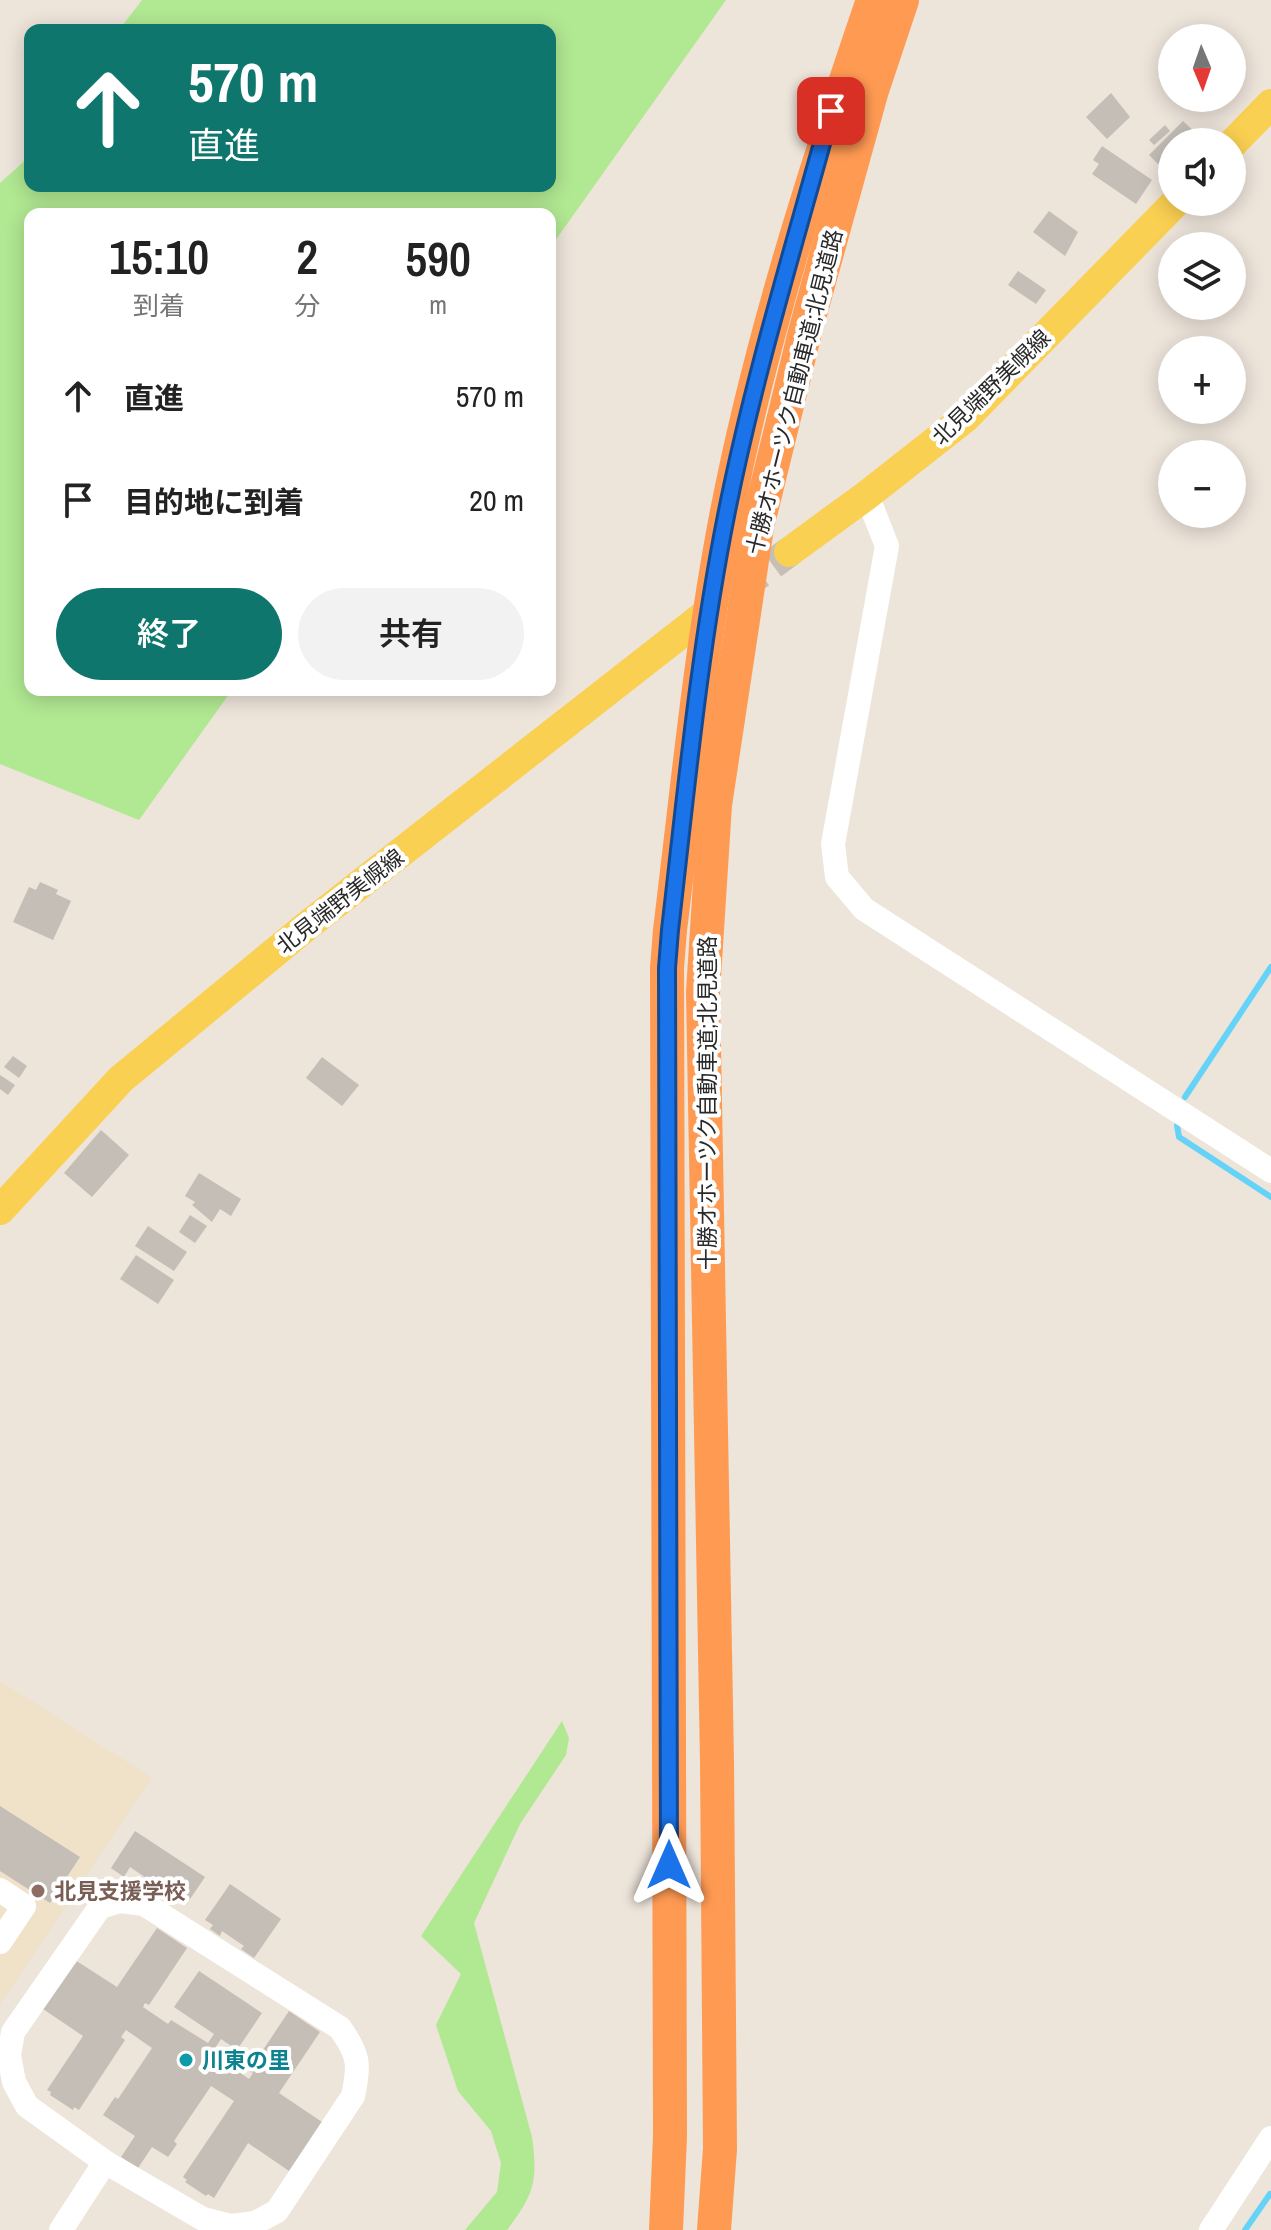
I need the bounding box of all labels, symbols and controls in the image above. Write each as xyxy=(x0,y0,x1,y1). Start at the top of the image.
north arrow xyxy=(1158,24,1246,112)
map controls xyxy=(1158,24,1246,528)
text: 570 m xyxy=(188,44,318,119)
icon: ahead xyxy=(56,56,160,160)
pin xyxy=(797,77,865,145)
icon: arrive xyxy=(809,89,853,133)
text: 直進 xyxy=(188,121,260,169)
button: sound xyxy=(1158,128,1246,216)
text: 15:10 xyxy=(109,224,209,289)
text: 2 xyxy=(296,224,318,289)
text: 590 xyxy=(405,226,471,291)
street label: 十勝オホーツク自動車道;北見道路 xyxy=(739,226,849,558)
button: layers xyxy=(1158,232,1246,320)
text: m xyxy=(429,287,447,322)
text: 到着 xyxy=(133,288,185,323)
text: 分 xyxy=(294,288,320,323)
street label: 北見端野美幌線 xyxy=(925,323,1057,451)
button: + xyxy=(1158,336,1246,424)
icon: ahead xyxy=(56,374,100,418)
text: 570 m xyxy=(456,376,524,416)
text: 直進 xyxy=(124,378,184,418)
button: − xyxy=(1158,440,1246,528)
icon: arrive xyxy=(56,478,100,522)
text: 20 m xyxy=(469,480,524,520)
text: 目的地に到着 xyxy=(124,482,304,522)
button: 終了 xyxy=(56,588,282,680)
button: 共有 xyxy=(298,588,524,680)
street label: 北見端野美幌線 xyxy=(270,842,410,960)
street label: 十勝オホーツク自動車道;北見道路 xyxy=(692,936,722,1270)
position arrow xyxy=(627,1823,711,1907)
place label: 北見支援学校 xyxy=(54,1876,186,1906)
marker: 北見支援学校 xyxy=(29,1882,47,1900)
place label: 川東の里 xyxy=(202,2045,290,2075)
marker: 川東の里 xyxy=(177,2051,195,2069)

